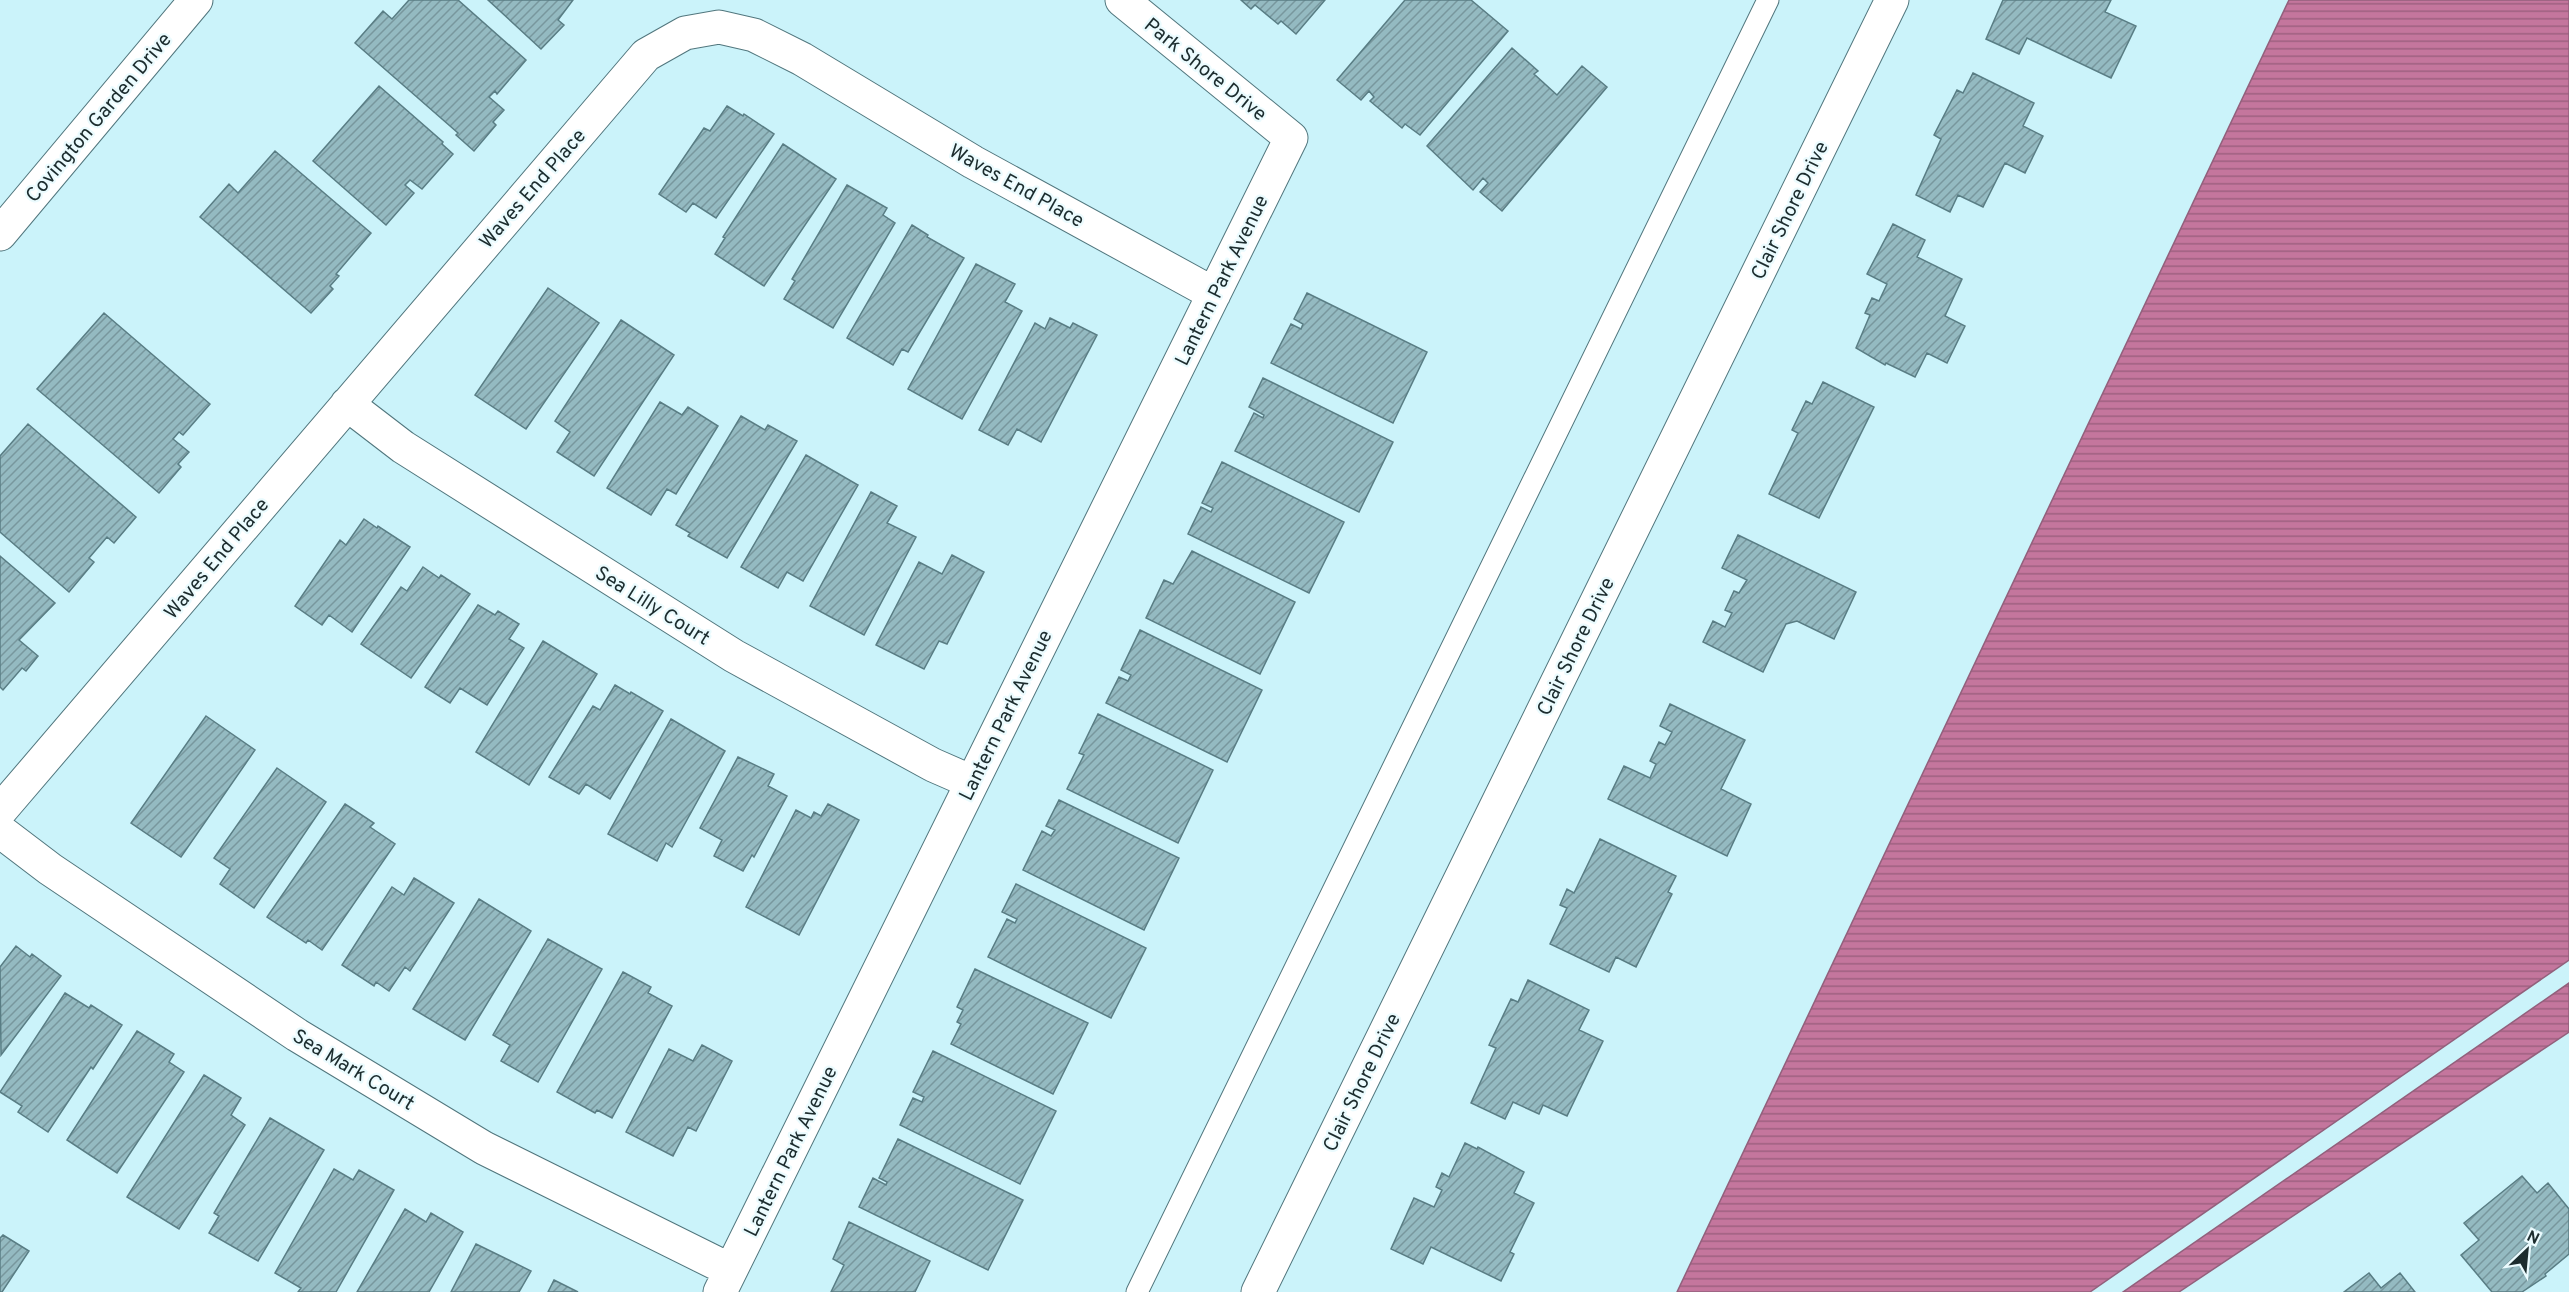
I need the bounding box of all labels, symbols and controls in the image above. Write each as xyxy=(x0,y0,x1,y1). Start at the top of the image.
street label: Park Shore Drive xyxy=(1138,13,1271,128)
street label: Covington Garden Drive xyxy=(21,28,178,209)
street label: Waves End Place xyxy=(474,124,593,255)
street label: Clair Shore Drive xyxy=(1746,137,1836,284)
street label: Waves End Place xyxy=(944,139,1088,235)
street label: Lantern Park Avenue xyxy=(1170,191,1275,371)
street label: Waves End Place xyxy=(159,493,276,625)
street label: Sea Lilly Court xyxy=(590,561,714,652)
street label: Clair Shore Drive xyxy=(1532,573,1622,720)
street label: Lantern Park Avenue xyxy=(954,626,1059,806)
street label: Clair Shore Drive xyxy=(1318,1009,1408,1156)
street label: Sea Mark Court xyxy=(287,1024,419,1117)
street label: Lantern Park Avenue xyxy=(739,1062,844,1242)
north arrow xyxy=(2497,1220,2557,1280)
text: N xyxy=(2523,1227,2542,1250)

